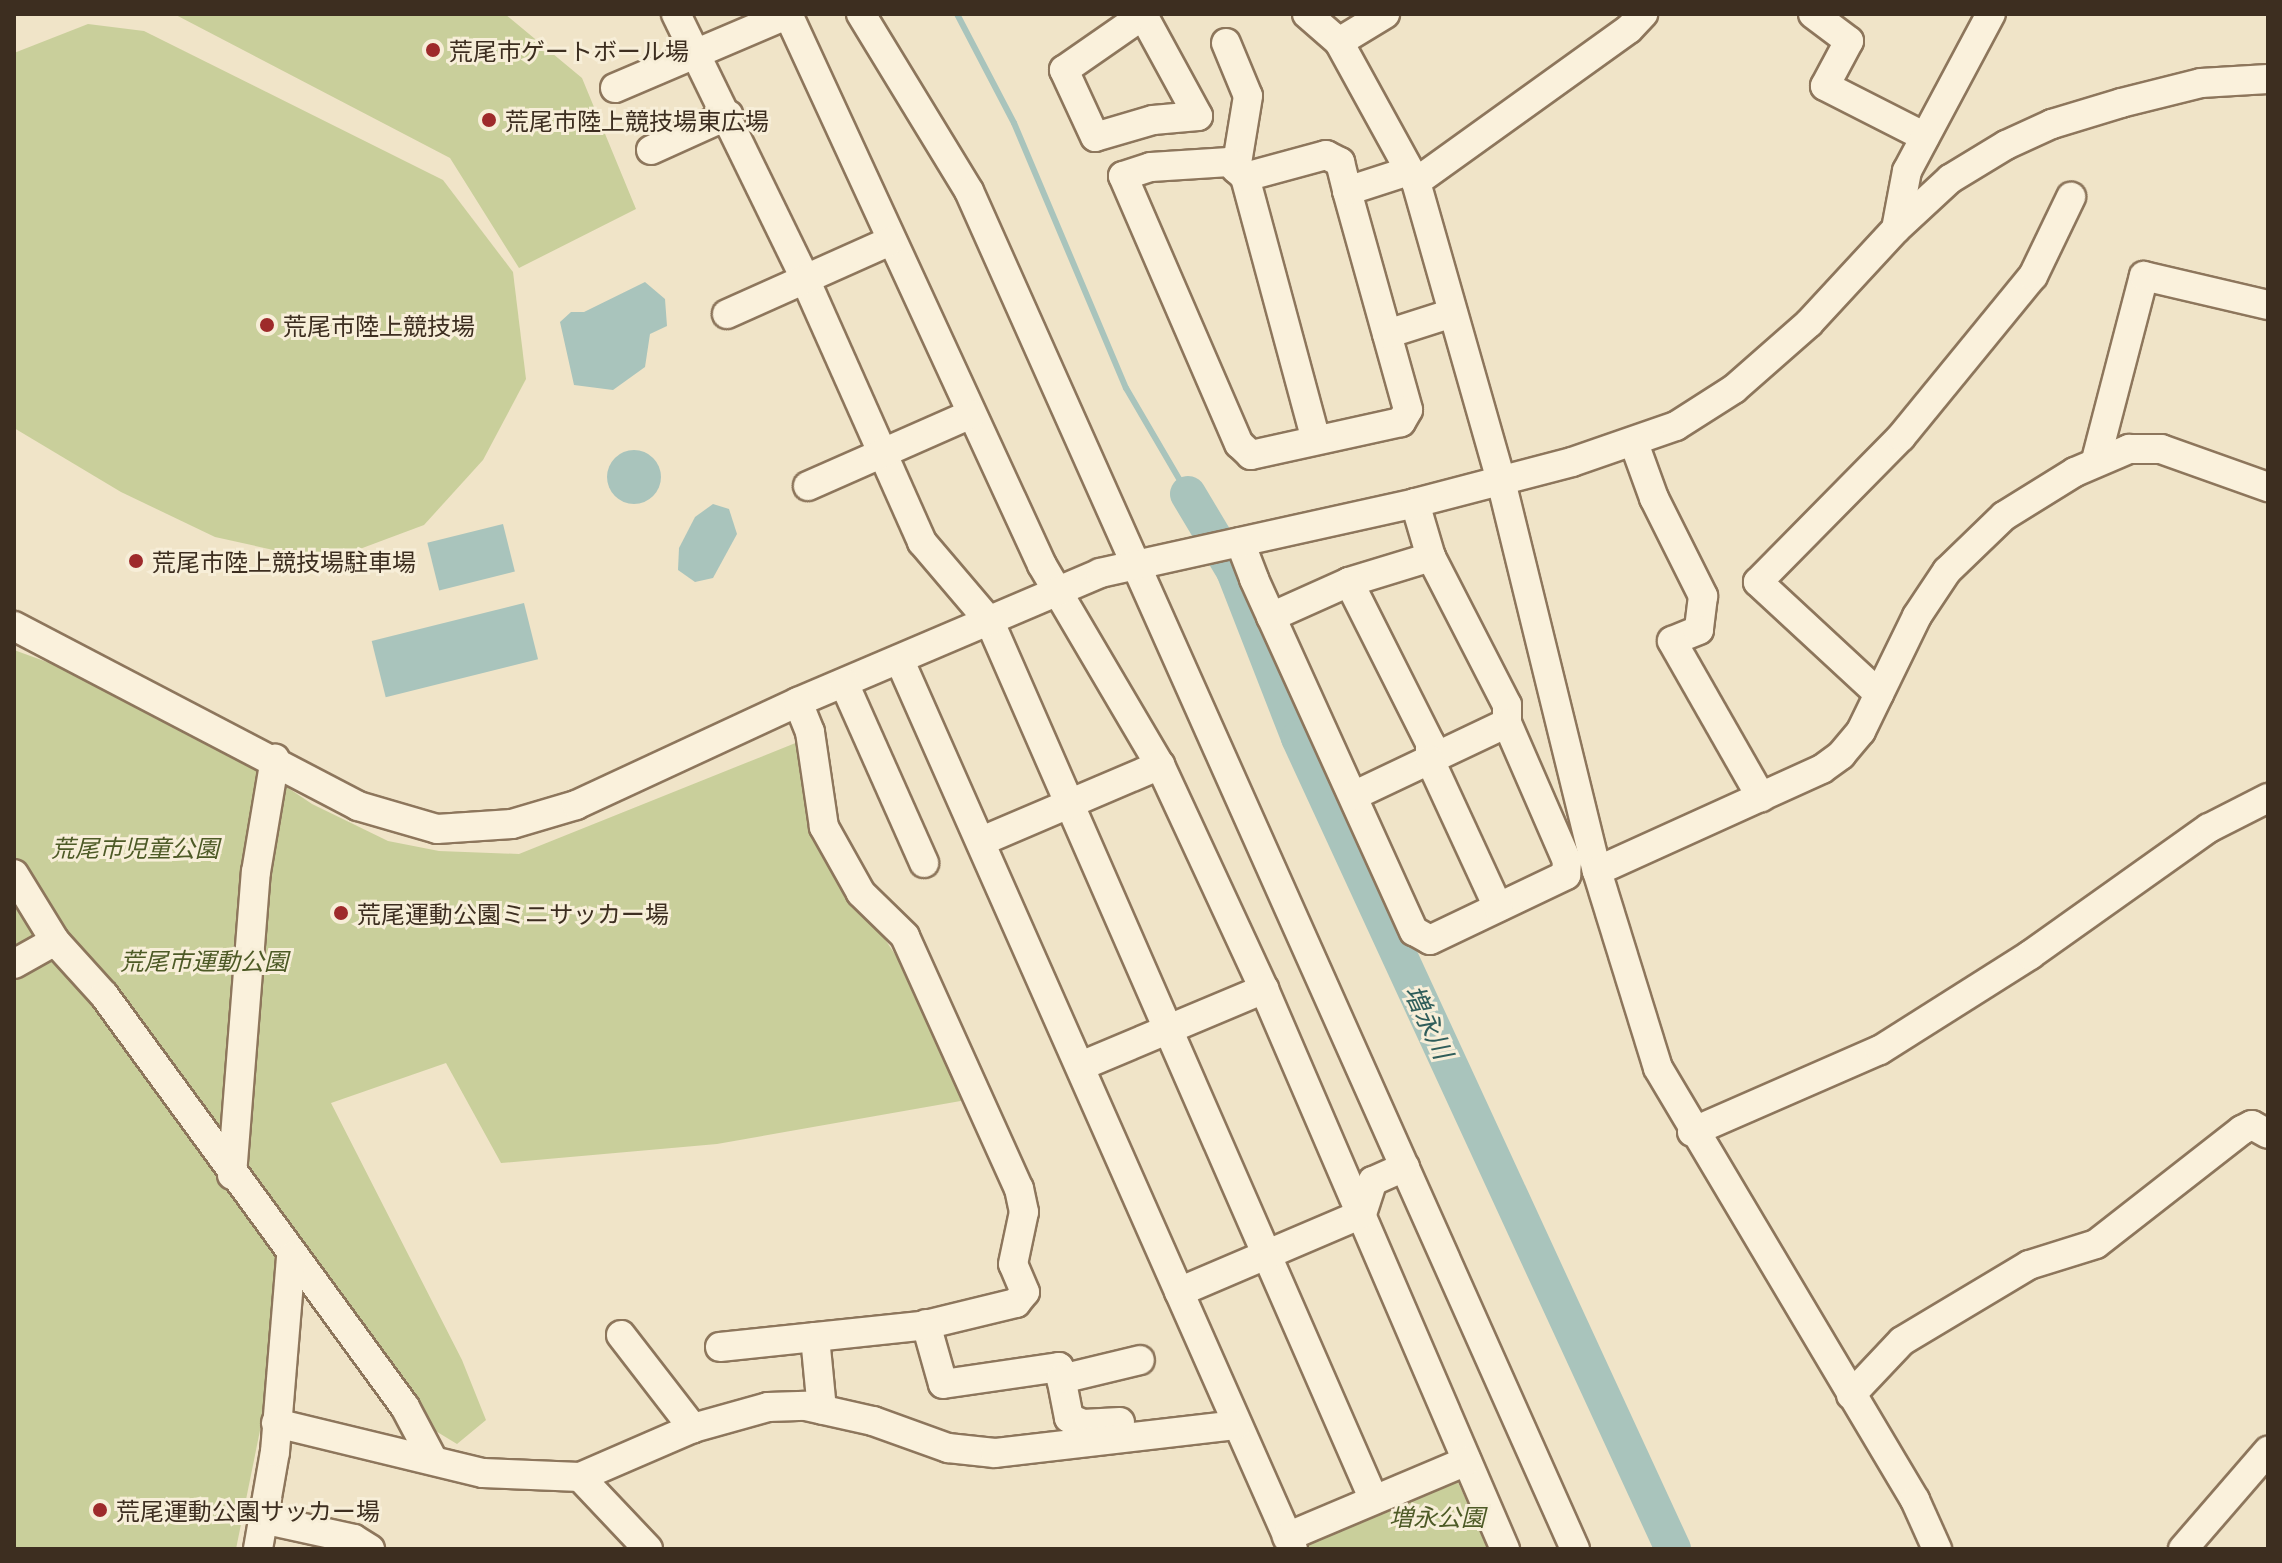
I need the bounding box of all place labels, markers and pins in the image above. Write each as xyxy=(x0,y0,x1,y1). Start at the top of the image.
place label: 荒尾市ゲートボール場 xyxy=(449,36,689,64)
marker: 荒尾市ゲートボール場 xyxy=(424,41,442,59)
place label: 荒尾市陸上競技場東広場 xyxy=(505,106,769,134)
marker: 荒尾市陸上競技場東広場 xyxy=(480,111,498,129)
place label: 荒尾市陸上競技場 xyxy=(283,311,475,339)
marker: 荒尾市陸上競技場 xyxy=(258,316,276,334)
place label: 荒尾市陸上競技場駐車場 xyxy=(152,547,416,575)
marker: 荒尾市陸上競技場駐車場 xyxy=(127,552,145,570)
place label: 荒尾運動公園ミニサッカー場 xyxy=(357,899,669,927)
marker: 荒尾運動公園ミニサッカー場 xyxy=(332,904,350,922)
place label: 荒尾運動公園サッカー場 xyxy=(116,1496,380,1524)
marker: 荒尾運動公園サッカー場 xyxy=(91,1501,109,1519)

